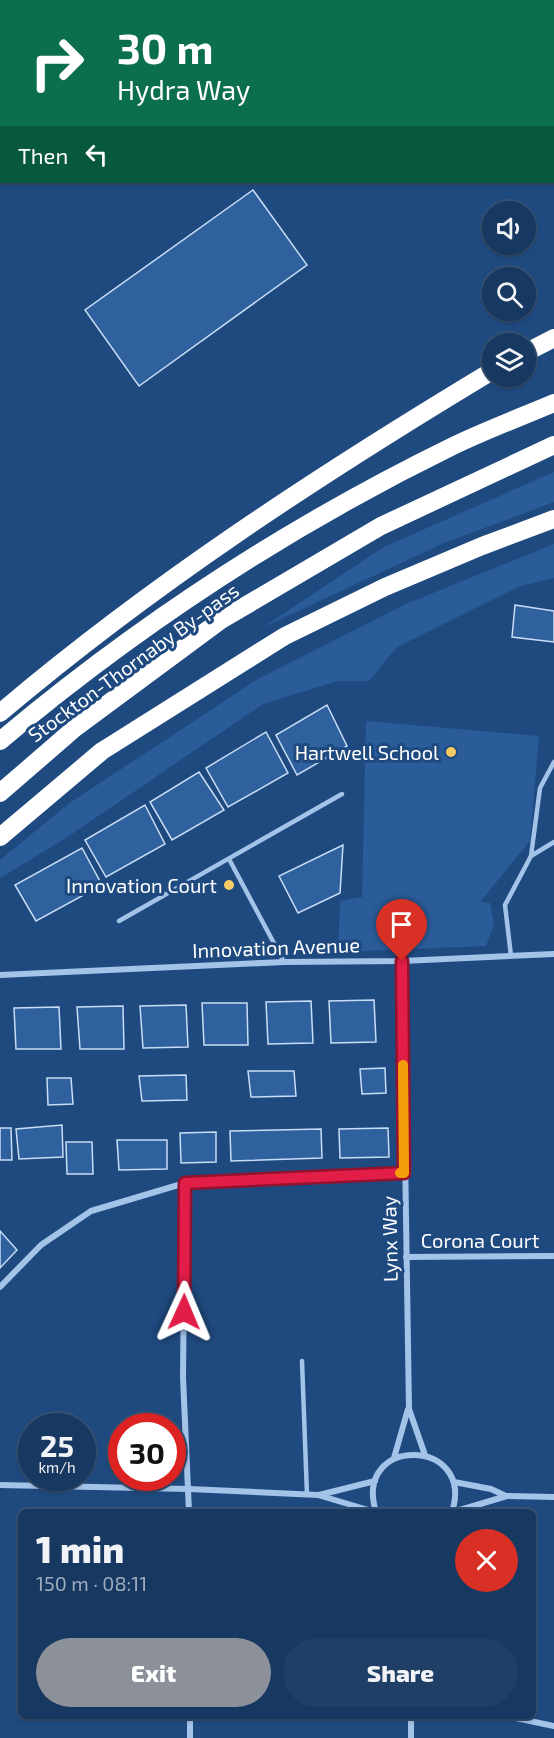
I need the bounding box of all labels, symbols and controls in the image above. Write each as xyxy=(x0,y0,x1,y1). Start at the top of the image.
text: 30 m xyxy=(117,22,213,72)
icon: right xyxy=(18,24,96,102)
text: Hydra Way xyxy=(117,73,250,105)
icon: left xyxy=(80,138,113,171)
text: Then xyxy=(18,142,68,168)
map controls xyxy=(482,201,536,387)
button: sound xyxy=(482,201,536,255)
button: search xyxy=(482,267,536,321)
button: layers xyxy=(482,333,536,387)
street label: Stockton-Thornaby By-pass xyxy=(23,577,243,747)
place label: Hartwell School xyxy=(295,740,439,764)
marker: Hartwell School xyxy=(444,745,458,759)
place label: Innovation Court xyxy=(66,873,217,897)
marker: Innovation Court xyxy=(222,878,236,892)
pin xyxy=(376,899,427,961)
icon: arrive xyxy=(385,908,418,941)
street label: Innovation Avenue xyxy=(192,932,360,962)
street label: Lynx Way xyxy=(376,1195,402,1282)
street label: Corona Court xyxy=(421,1228,540,1252)
position arrow xyxy=(152,1280,216,1344)
speed limit sign: 30 xyxy=(108,1413,186,1491)
text: 25 xyxy=(40,1427,74,1463)
text: km/h xyxy=(38,1458,76,1476)
text: 1 min xyxy=(36,1527,124,1570)
button: close xyxy=(455,1529,518,1592)
text: 150 m · 08:11 xyxy=(36,1571,147,1595)
button: Exit xyxy=(36,1638,271,1707)
button: Share xyxy=(283,1638,518,1707)

